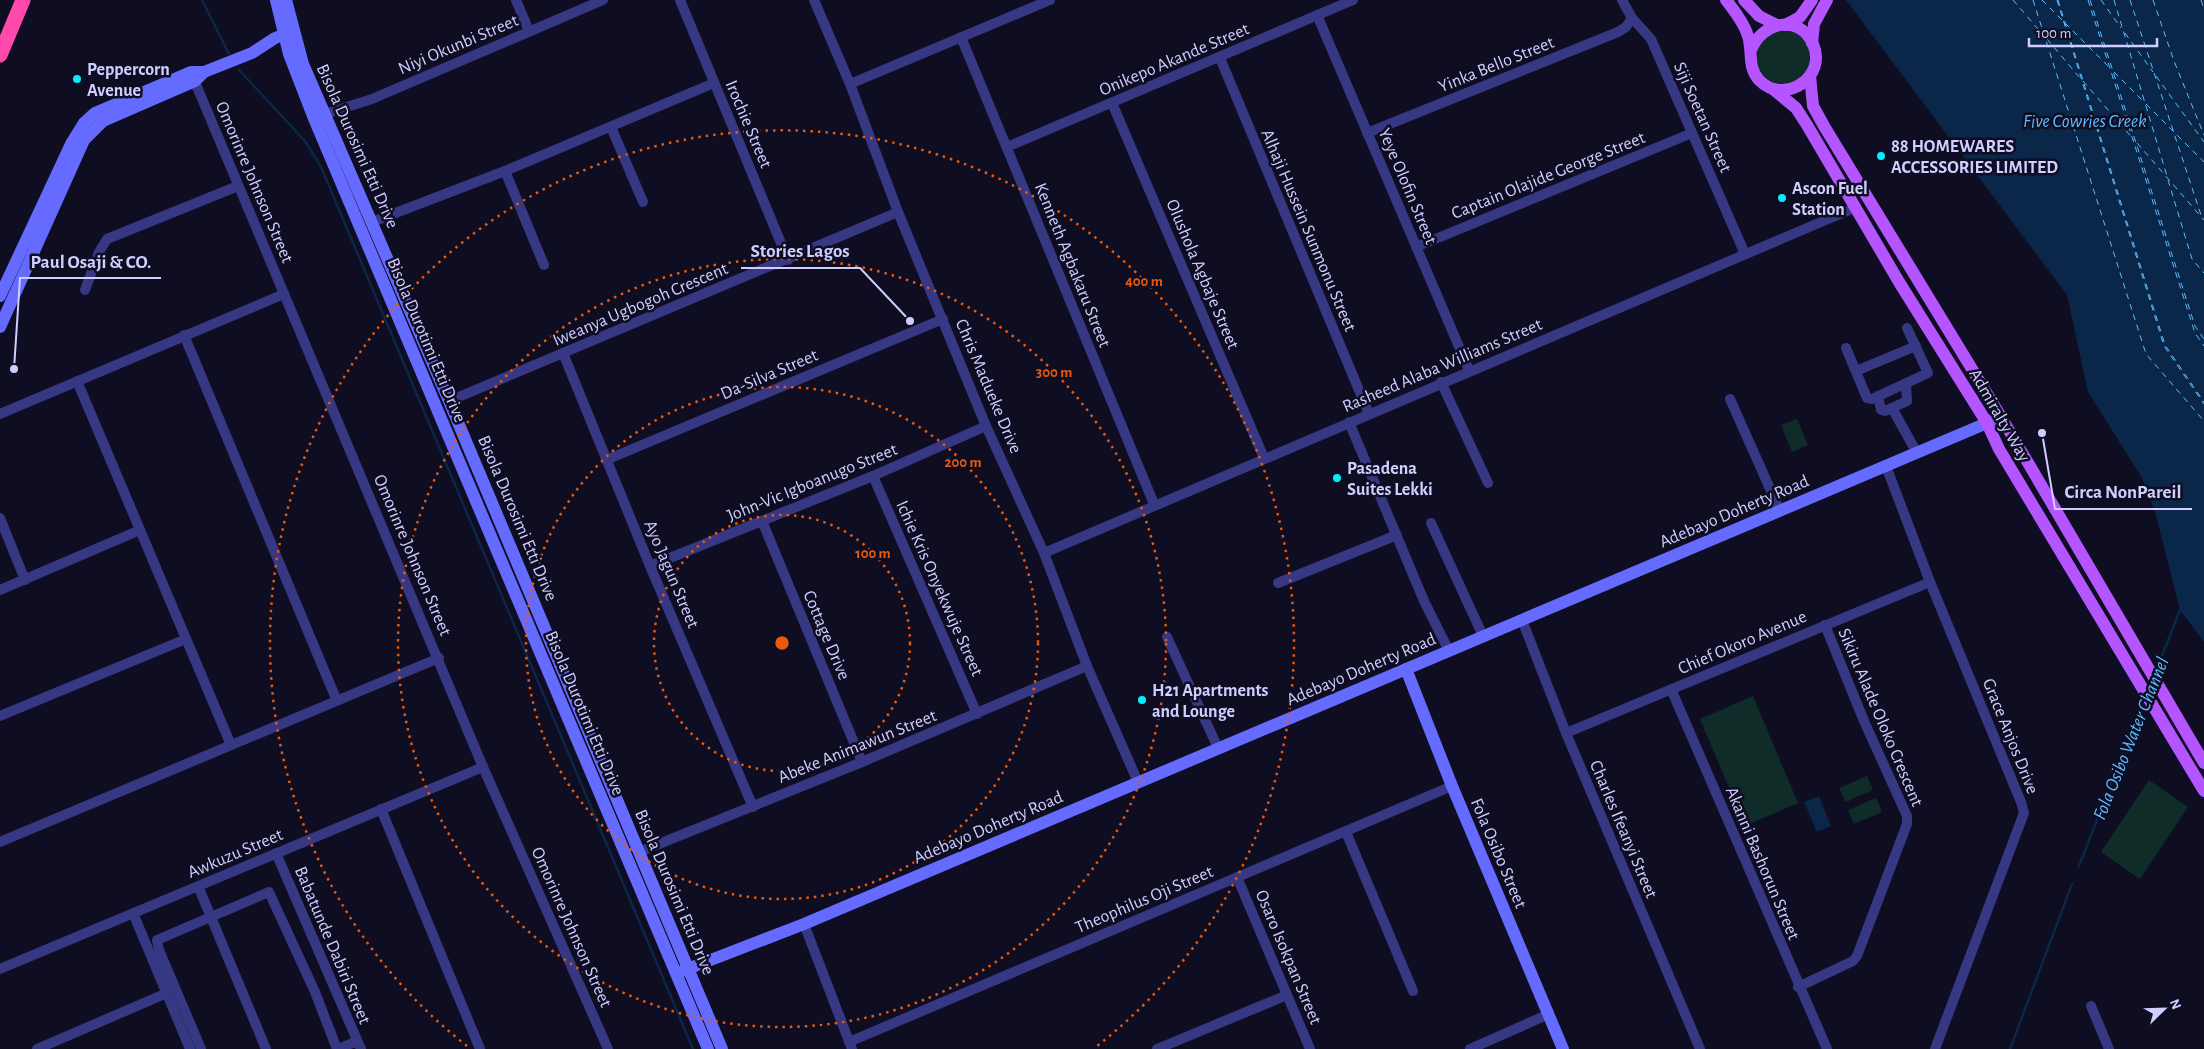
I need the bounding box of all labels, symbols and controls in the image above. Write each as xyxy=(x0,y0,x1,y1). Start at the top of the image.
street label: Niyi Okunbi Street xyxy=(396,11,521,78)
scale bar xyxy=(2029,15,2156,47)
street label: Onikepo Akande Street xyxy=(1097,20,1252,100)
text: 100 m xyxy=(2036,26,2071,41)
street label: Yinka Bello Street xyxy=(1436,33,1557,96)
street label: Siji Soetan Street xyxy=(1670,60,1735,176)
place label: Peppercorn Avenue xyxy=(87,61,170,100)
street label: Bisola Durosimi Etti Drive xyxy=(313,62,401,231)
marker: Peppercorn Avenue xyxy=(71,73,83,85)
street label: Irochie Street xyxy=(722,78,775,171)
street label: Omorinre Johnson Street xyxy=(212,99,296,266)
water label: Five Cowries Creek xyxy=(2023,112,2147,131)
street label: Yeye Olofin Street xyxy=(1375,126,1440,247)
street label: Alhaji Hussein Sunmonu Street xyxy=(1257,127,1359,334)
street label: Captain Olajide George Street xyxy=(1449,129,1648,223)
place label: 88 HOMEWARES ACCESSORIES LIMITED xyxy=(1891,138,2058,177)
marker: 88 HOMEWARES ACCESSORIES LIMITED xyxy=(1875,150,1887,162)
place label: Ascon Fuel Station xyxy=(1792,180,1868,219)
street label: Kenneth Agbakaru Street xyxy=(1031,181,1113,350)
marker: Ascon Fuel Station xyxy=(1776,192,1788,204)
street label: Olushola Agbaje Street xyxy=(1162,197,1242,352)
callout: Stories Lagos xyxy=(741,234,860,268)
text: Stories Lagos xyxy=(750,242,850,261)
callout: Paul Osaji & CO. xyxy=(20,244,161,278)
text: Paul Osaji & CO. xyxy=(31,253,151,272)
street label: Bisola Durotimi Etti Drive xyxy=(383,255,469,425)
street label: Iweanya Ugbogoh Crescent xyxy=(550,260,731,350)
text: 400 m xyxy=(1125,274,1163,289)
street label: Rasheed Alaba Williams Street xyxy=(1340,316,1545,416)
street label: Chris Madueke Drive xyxy=(952,317,1025,456)
street label: Da-Silva Street xyxy=(718,346,821,403)
text: 300 m xyxy=(1036,365,1072,380)
street label: Admiralty Way xyxy=(1965,366,2033,465)
street label: Bisola Durosimi Etti Drive xyxy=(474,433,560,604)
street label: John-Vic Igboanugo Street xyxy=(725,440,900,525)
text: 200 m xyxy=(944,455,982,470)
place label: Pasadena Suites Lekki xyxy=(1347,460,1433,499)
street label: Omorinre Johnson Street xyxy=(370,472,454,639)
marker: Pasadena Suites Lekki xyxy=(1331,472,1343,484)
street label: Adebayo Doherty Road xyxy=(1657,472,1812,552)
callout: Circa NonPareil xyxy=(2055,475,2192,509)
text: Circa NonPareil xyxy=(2064,483,2182,502)
street label: Ichie Kris Onyekwuje Street xyxy=(892,498,986,679)
street label: Ayo Jagun Street xyxy=(640,518,702,631)
text: 100 m xyxy=(855,546,891,561)
street label: Cottage Drive xyxy=(799,588,853,683)
street label: Chief Okoro Avenue xyxy=(1675,608,1809,678)
street label: Sikiru Alade Oloko Crescent xyxy=(1834,626,1926,809)
street label: Bisola Durotimi Etti Drive xyxy=(541,628,627,798)
street label: Adebayo Doherty Road xyxy=(1284,630,1439,710)
centre of rings xyxy=(773,634,791,652)
water label: Fola Osibo Water Channel xyxy=(2090,654,2173,823)
street label: Grace Anjos Drive xyxy=(1979,676,2041,797)
place label: H21 Apartments and Lounge xyxy=(1152,682,1269,721)
marker: H21 Apartments and Lounge xyxy=(1136,694,1148,706)
street label: Abeke Animawun Street xyxy=(776,707,939,787)
street label: Charles Ifeanyi Street xyxy=(1586,758,1660,901)
street label: Akanni Bashorun Street xyxy=(1722,784,1803,943)
street label: Adebayo Doherty Road xyxy=(911,788,1066,868)
street label: Fola Osibo Street xyxy=(1467,796,1529,911)
street label: Bisola Durosimi Etti Drive xyxy=(631,807,717,978)
street label: Awkuzu Street xyxy=(185,826,286,882)
street label: Omorinre Johnson Street xyxy=(528,845,615,1010)
street label: Theophilus Oji Street xyxy=(1073,863,1216,937)
street label: Babatunde Dabiri Street xyxy=(291,864,374,1027)
street label: Osaro Isokpan Street xyxy=(1252,888,1325,1027)
north arrow xyxy=(2139,984,2189,1034)
text: N xyxy=(2167,997,2183,1012)

